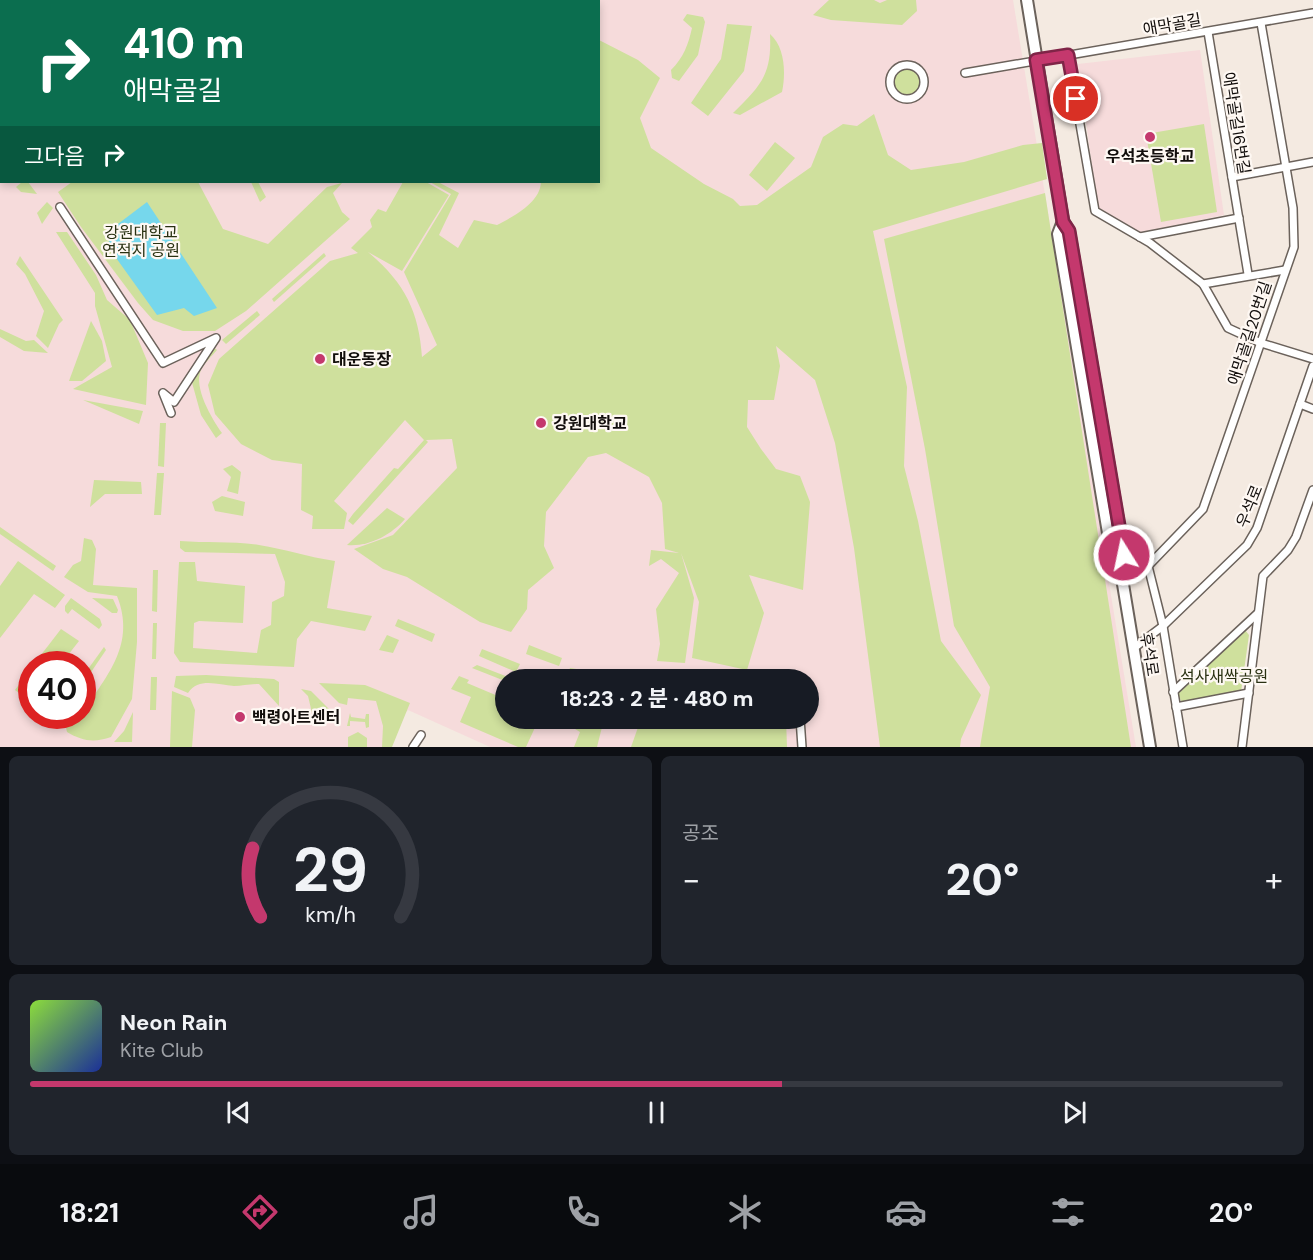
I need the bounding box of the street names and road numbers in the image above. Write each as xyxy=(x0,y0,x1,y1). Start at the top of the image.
street label: 애막골길 xyxy=(1141,9,1203,40)
street label: 애막골길16번길 xyxy=(1218,70,1255,176)
street label: 애막골길20번길 xyxy=(1223,278,1276,388)
street label: 우석로 xyxy=(1231,482,1268,531)
street label: 후석로 xyxy=(1136,631,1163,678)

